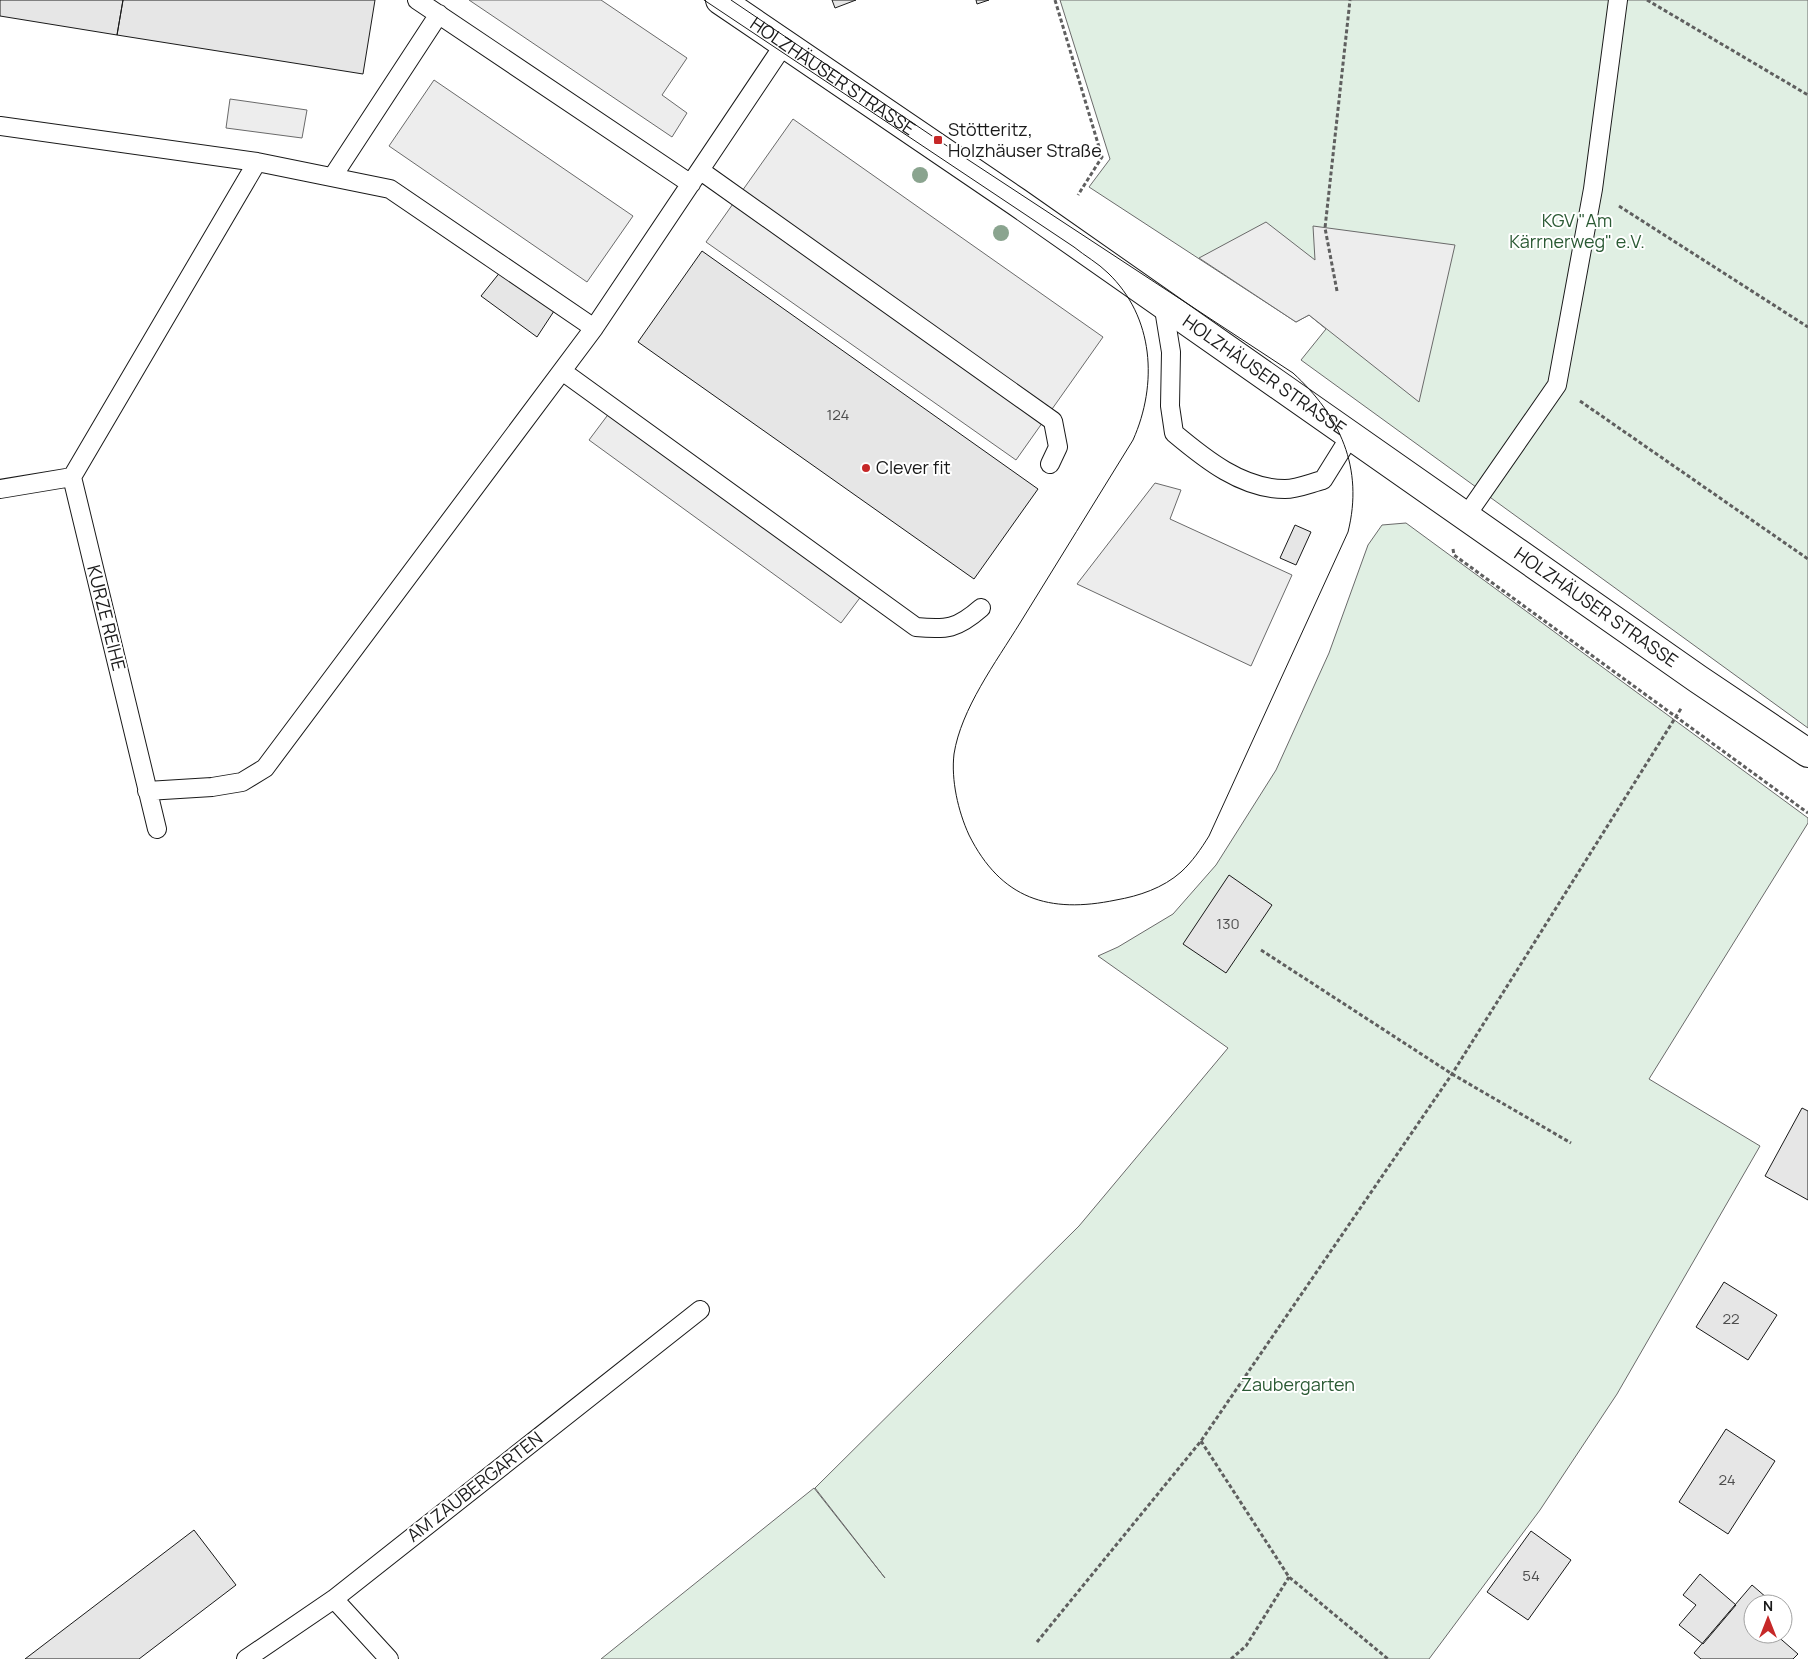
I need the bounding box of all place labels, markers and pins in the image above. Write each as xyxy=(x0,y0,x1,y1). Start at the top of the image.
place label: Stötteritz, Holzhäuser Straße xyxy=(948,117,1102,162)
marker: Stötteritz, Holzhäuser Straße xyxy=(932,134,944,146)
place label: Clever fit xyxy=(876,455,951,479)
marker: Clever fit xyxy=(860,462,872,474)

